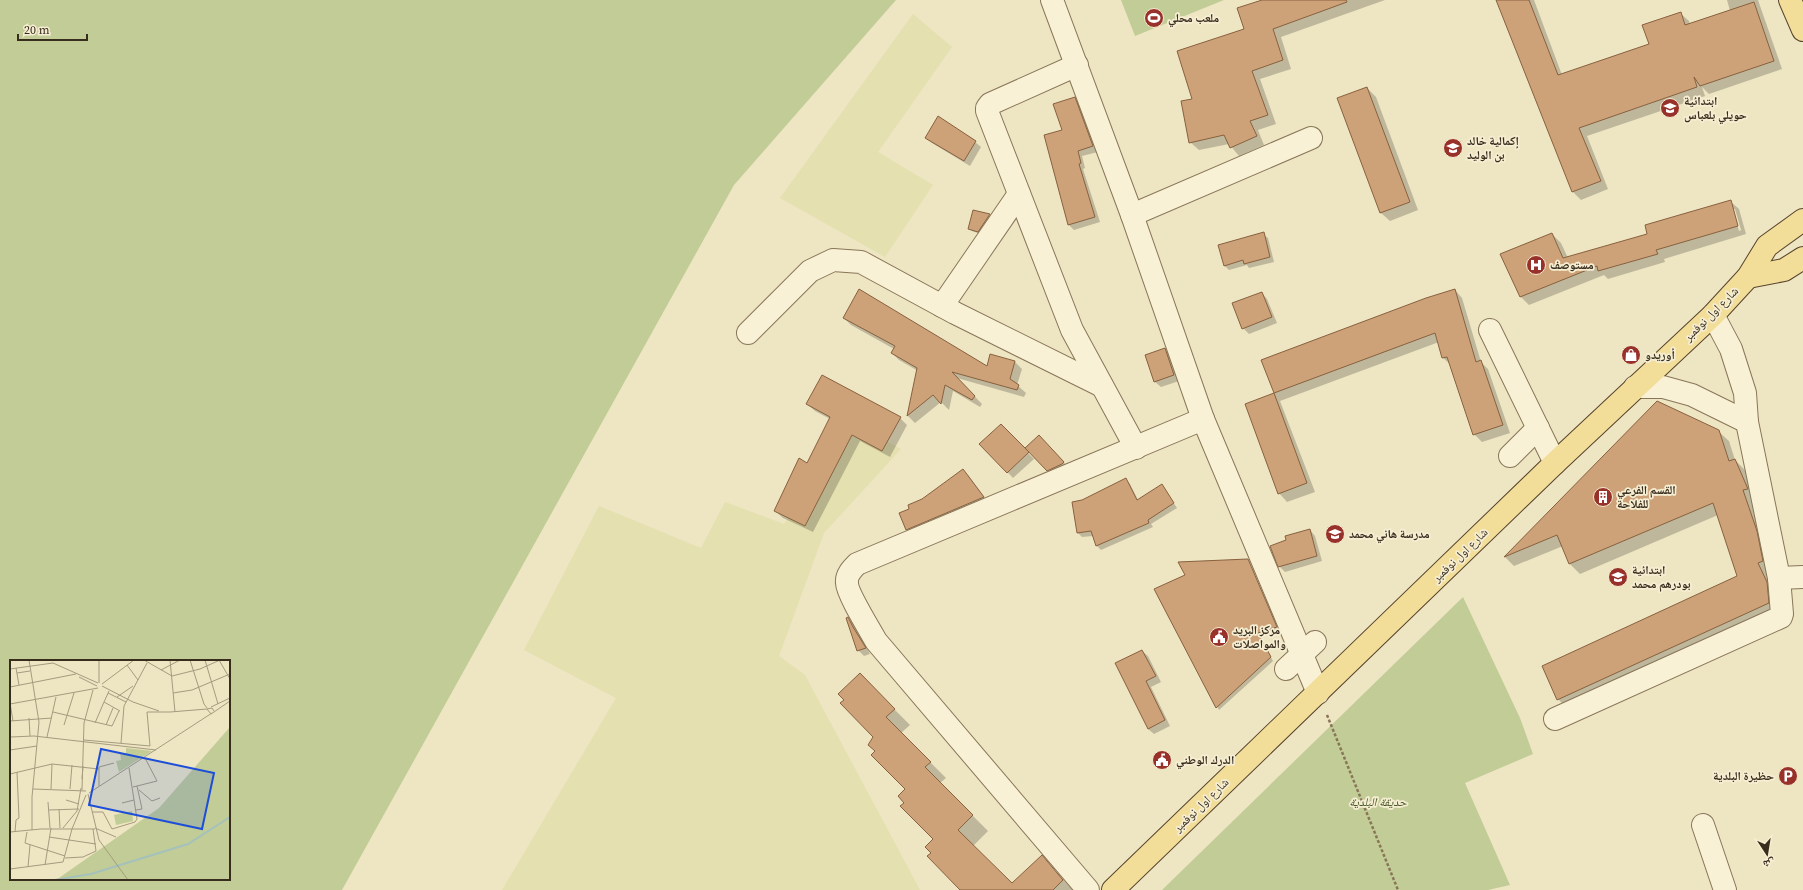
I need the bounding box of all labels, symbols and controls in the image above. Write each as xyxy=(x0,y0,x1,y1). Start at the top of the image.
sports icon: ملعب محلي xyxy=(1143,7,1165,29)
place label: ملعب محلي xyxy=(1168,10,1219,28)
scale bar xyxy=(18,16,87,42)
text: 20 m xyxy=(24,22,50,38)
place label: ابتدائية حويلي بلعباس xyxy=(1684,93,1747,125)
school or university icon: ابتدائية حويلي بلعباس xyxy=(1659,97,1681,119)
place label: إكمالية خالد بن الوليد xyxy=(1467,133,1519,163)
school or university icon: إكمالية خالد بن الوليد xyxy=(1442,137,1464,159)
hospital icon: مستوصف xyxy=(1525,254,1547,276)
place label: مستوصف xyxy=(1550,257,1594,273)
street label: شارع اول نوفمبر xyxy=(1679,283,1742,346)
shop icon: أوريدو xyxy=(1620,344,1642,366)
place label: أوريدو xyxy=(1645,347,1675,363)
place label: القسم الفرعي للفلاحة xyxy=(1617,482,1676,512)
building icon: القسم الفرعي للفلاحة xyxy=(1592,486,1614,508)
school or university icon: مدرسة هاني محمد xyxy=(1324,523,1346,545)
street label: شارع اول نوفمبر xyxy=(1428,524,1491,586)
place label: مدرسة هاني محمد xyxy=(1349,526,1430,544)
place label: ابتدائية بودرهم محمد xyxy=(1632,562,1691,592)
school or university icon: ابتدائية بودرهم محمد xyxy=(1607,566,1629,588)
place label: مركز البريد والمواصلات xyxy=(1233,622,1286,652)
public building icon: مركز البريد والمواصلات xyxy=(1208,626,1230,648)
inset map xyxy=(10,660,230,880)
public building icon: الدرك الوطني xyxy=(1151,749,1173,771)
place label: الدرك الوطني xyxy=(1176,752,1234,770)
parking icon: حظيرة البلدية xyxy=(1777,765,1799,787)
place label: حظيرة البلدية xyxy=(1713,768,1774,784)
street label: شارع اول نوفمبر xyxy=(1169,774,1232,836)
park label: حديقة البلدية xyxy=(1349,794,1407,810)
north arrow xyxy=(1747,834,1787,874)
text: ش xyxy=(1761,855,1776,872)

